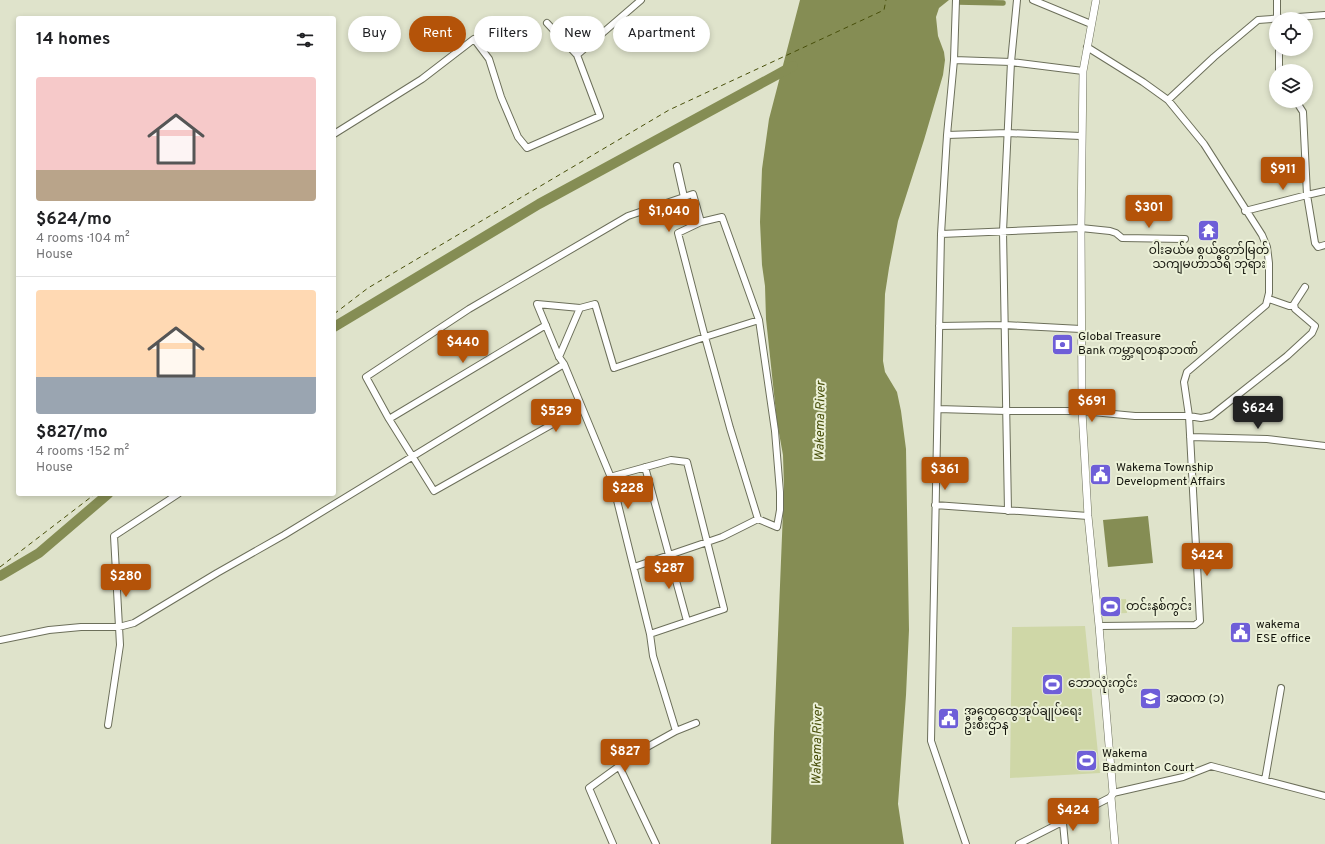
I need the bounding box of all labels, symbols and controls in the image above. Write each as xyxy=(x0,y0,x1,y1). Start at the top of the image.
map controls xyxy=(1269,12,1313,108)
button: locate xyxy=(1269,12,1313,56)
chip: Buy xyxy=(348,16,401,52)
chip: Rent xyxy=(409,16,466,52)
chip: Filters xyxy=(474,16,542,52)
chip: New xyxy=(550,16,605,52)
chip: Apartment xyxy=(613,16,710,52)
text: 14 homes xyxy=(36,29,110,51)
icon: filters xyxy=(294,29,316,51)
button: layers xyxy=(1269,64,1313,108)
icon: home xyxy=(140,103,212,175)
pin: $911 xyxy=(1259,157,1307,191)
text: $911 xyxy=(1270,162,1296,178)
pin: $301 xyxy=(1125,195,1173,229)
pin: $1,040 xyxy=(636,199,702,233)
text: $301 xyxy=(1134,200,1164,216)
text: $1,040 xyxy=(648,204,690,220)
text: $624/mo xyxy=(36,209,112,231)
temple icon: ဝါးခယ်မ စွယ်တော်မြတ် သကျမဟာသီရိ ဘုရား xyxy=(1196,217,1222,243)
text: 4 rooms · 104 m² xyxy=(36,231,130,247)
place label: ဝါးခယ်မ စွယ်တော်မြတ် သကျမဟာသီရိ ဘုရား xyxy=(1149,241,1269,274)
text: House xyxy=(36,247,73,263)
icon: home xyxy=(140,316,212,388)
place label: Global Treasure Bank ကမ္ဘာ့ရတနာဘဏ် xyxy=(1078,329,1198,360)
pin: $440 xyxy=(439,330,487,364)
bank icon: Global Treasure Bank ကမ္ဘာ့ရတနာဘဏ် xyxy=(1050,331,1076,357)
text: $440 xyxy=(446,335,480,351)
water label: Wakema River xyxy=(812,380,830,461)
pin: $691 xyxy=(1068,389,1116,423)
text: $691 xyxy=(1077,394,1107,410)
pin: $624 xyxy=(1234,396,1282,430)
pin: $529 xyxy=(532,399,580,433)
text: $624 xyxy=(1242,401,1274,417)
text: $529 xyxy=(540,404,572,420)
text: $827/mo xyxy=(36,422,108,444)
text: 4 rooms · 152 m² xyxy=(36,444,129,460)
pin: $361 xyxy=(921,457,969,491)
text: House xyxy=(36,460,73,476)
place label: Wakema Township Development Affairs xyxy=(1116,460,1225,490)
text: $361 xyxy=(931,462,959,478)
public building icon: Wakema Township Development Affairs xyxy=(1088,462,1114,488)
pin: $228 xyxy=(604,476,652,510)
text: $228 xyxy=(612,481,644,497)
pin: $424 xyxy=(1183,543,1231,577)
text: $424 xyxy=(1191,548,1223,564)
pin: $287 xyxy=(645,556,693,590)
text: $287 xyxy=(654,561,684,577)
pin: $280 xyxy=(102,564,150,598)
text: $280 xyxy=(110,569,142,585)
sports icon: တင်းနစ်ကွင်း xyxy=(1098,594,1124,620)
place label: တင်းနစ်ကွင်း xyxy=(1126,597,1192,616)
place label: wakema ESE office xyxy=(1256,617,1311,647)
public building icon: wakema ESE office xyxy=(1227,619,1253,645)
sports icon: ဘောလုံးကွင်း xyxy=(1039,671,1065,697)
place label: ဘောလုံးကွင်း xyxy=(1068,674,1137,693)
school or university icon: အထက (၁) xyxy=(1138,686,1164,712)
place label: အထက (၁) xyxy=(1166,691,1224,707)
place label: အထွေထွေအုပ်ချုပ်ရေး ဦးစီးဌာန xyxy=(964,702,1082,735)
water label: Wakema River xyxy=(809,704,827,785)
public building icon: အထွေထွေအုပ်ချုပ်ရေး ဦးစီးဌာန xyxy=(935,706,961,732)
pin: $827 xyxy=(601,739,649,773)
text: $827 xyxy=(610,744,640,760)
place label: Wakema Badminton Court xyxy=(1102,746,1194,776)
sports icon: Wakema Badminton Court xyxy=(1074,748,1100,774)
pin: $424 xyxy=(1049,798,1097,832)
text: $424 xyxy=(1057,803,1089,819)

